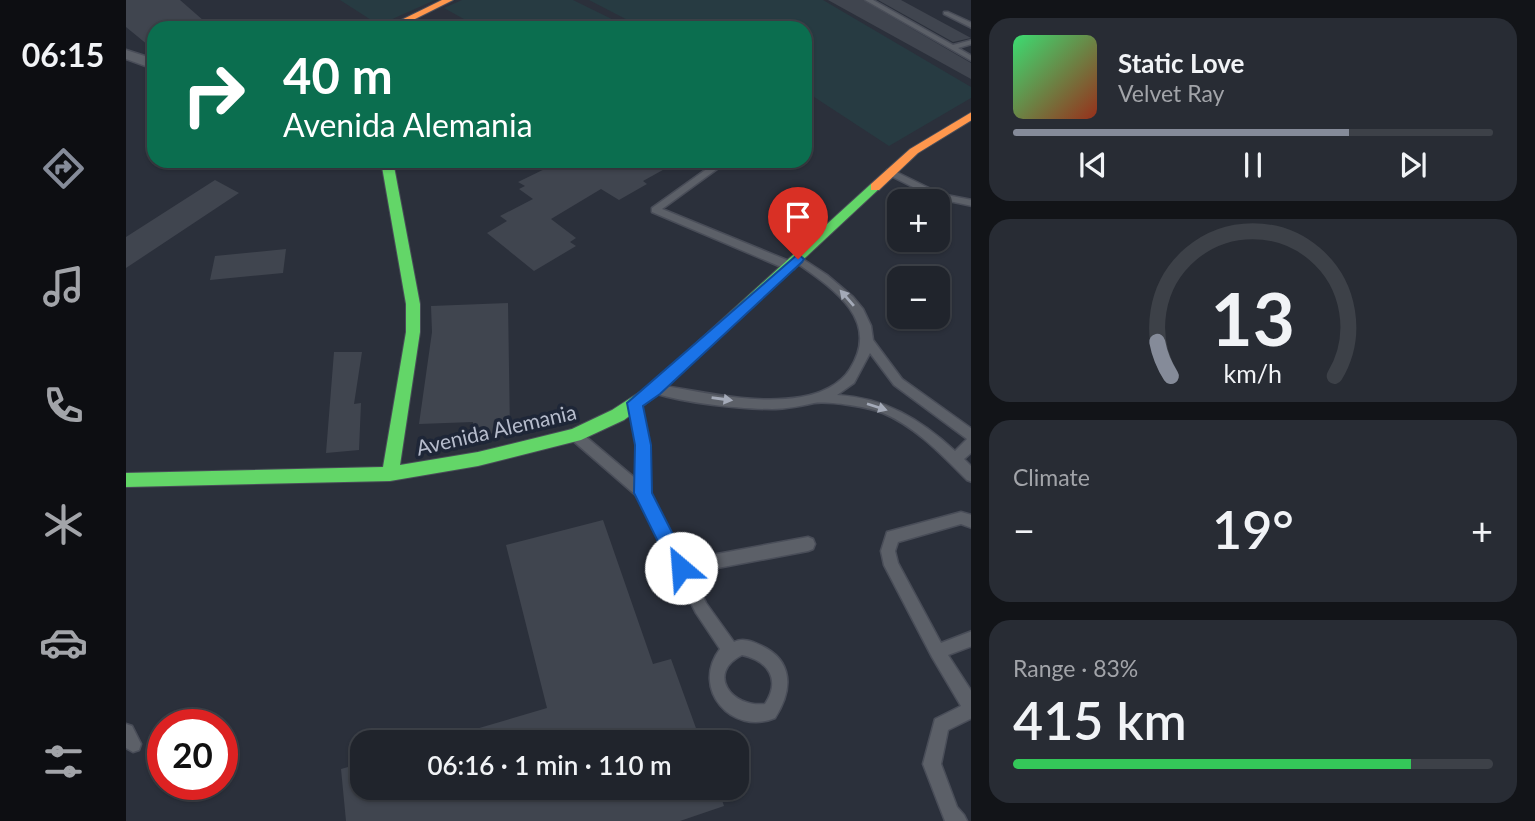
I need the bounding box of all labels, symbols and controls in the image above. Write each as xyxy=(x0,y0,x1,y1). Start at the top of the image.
text: 06:15 xyxy=(22,35,104,74)
text: 40 m xyxy=(283,46,393,104)
text: Static Love xyxy=(1118,47,1245,79)
icon: right xyxy=(168,49,259,140)
text: Velvet Ray xyxy=(1118,79,1224,107)
text: Avenida Alemania xyxy=(283,105,533,144)
icon: directions xyxy=(39,144,88,193)
icon: previous xyxy=(1074,146,1112,184)
icon: pause xyxy=(1234,146,1272,184)
icon: next xyxy=(1394,146,1432,184)
pin xyxy=(768,187,828,259)
map controls xyxy=(887,189,950,329)
button: + xyxy=(887,189,950,252)
icon: arrive xyxy=(779,198,817,236)
icon: music xyxy=(39,262,88,311)
button: − xyxy=(887,266,950,329)
text: 13 xyxy=(1211,275,1295,363)
one-way arrow xyxy=(840,290,855,307)
text: km/h xyxy=(1224,358,1282,388)
icon: phone xyxy=(39,381,88,430)
one-way arrow xyxy=(711,394,733,405)
street label: Avenida Alemania xyxy=(413,398,579,460)
one-way arrow xyxy=(867,402,888,412)
text: Climate xyxy=(1013,463,1090,491)
text: 19° xyxy=(1212,498,1294,560)
icon: climate xyxy=(39,500,88,549)
text: − xyxy=(1013,507,1035,553)
text: + xyxy=(1471,507,1493,553)
position arrow xyxy=(644,531,718,605)
icon: car xyxy=(39,618,88,667)
text: Range · 83% xyxy=(1013,654,1138,682)
text: 415 km xyxy=(1013,689,1187,751)
speed limit sign: 20 xyxy=(147,709,238,800)
icon: filters xyxy=(39,737,88,786)
text: 06:16 · 1 min · 110 m xyxy=(427,749,672,781)

